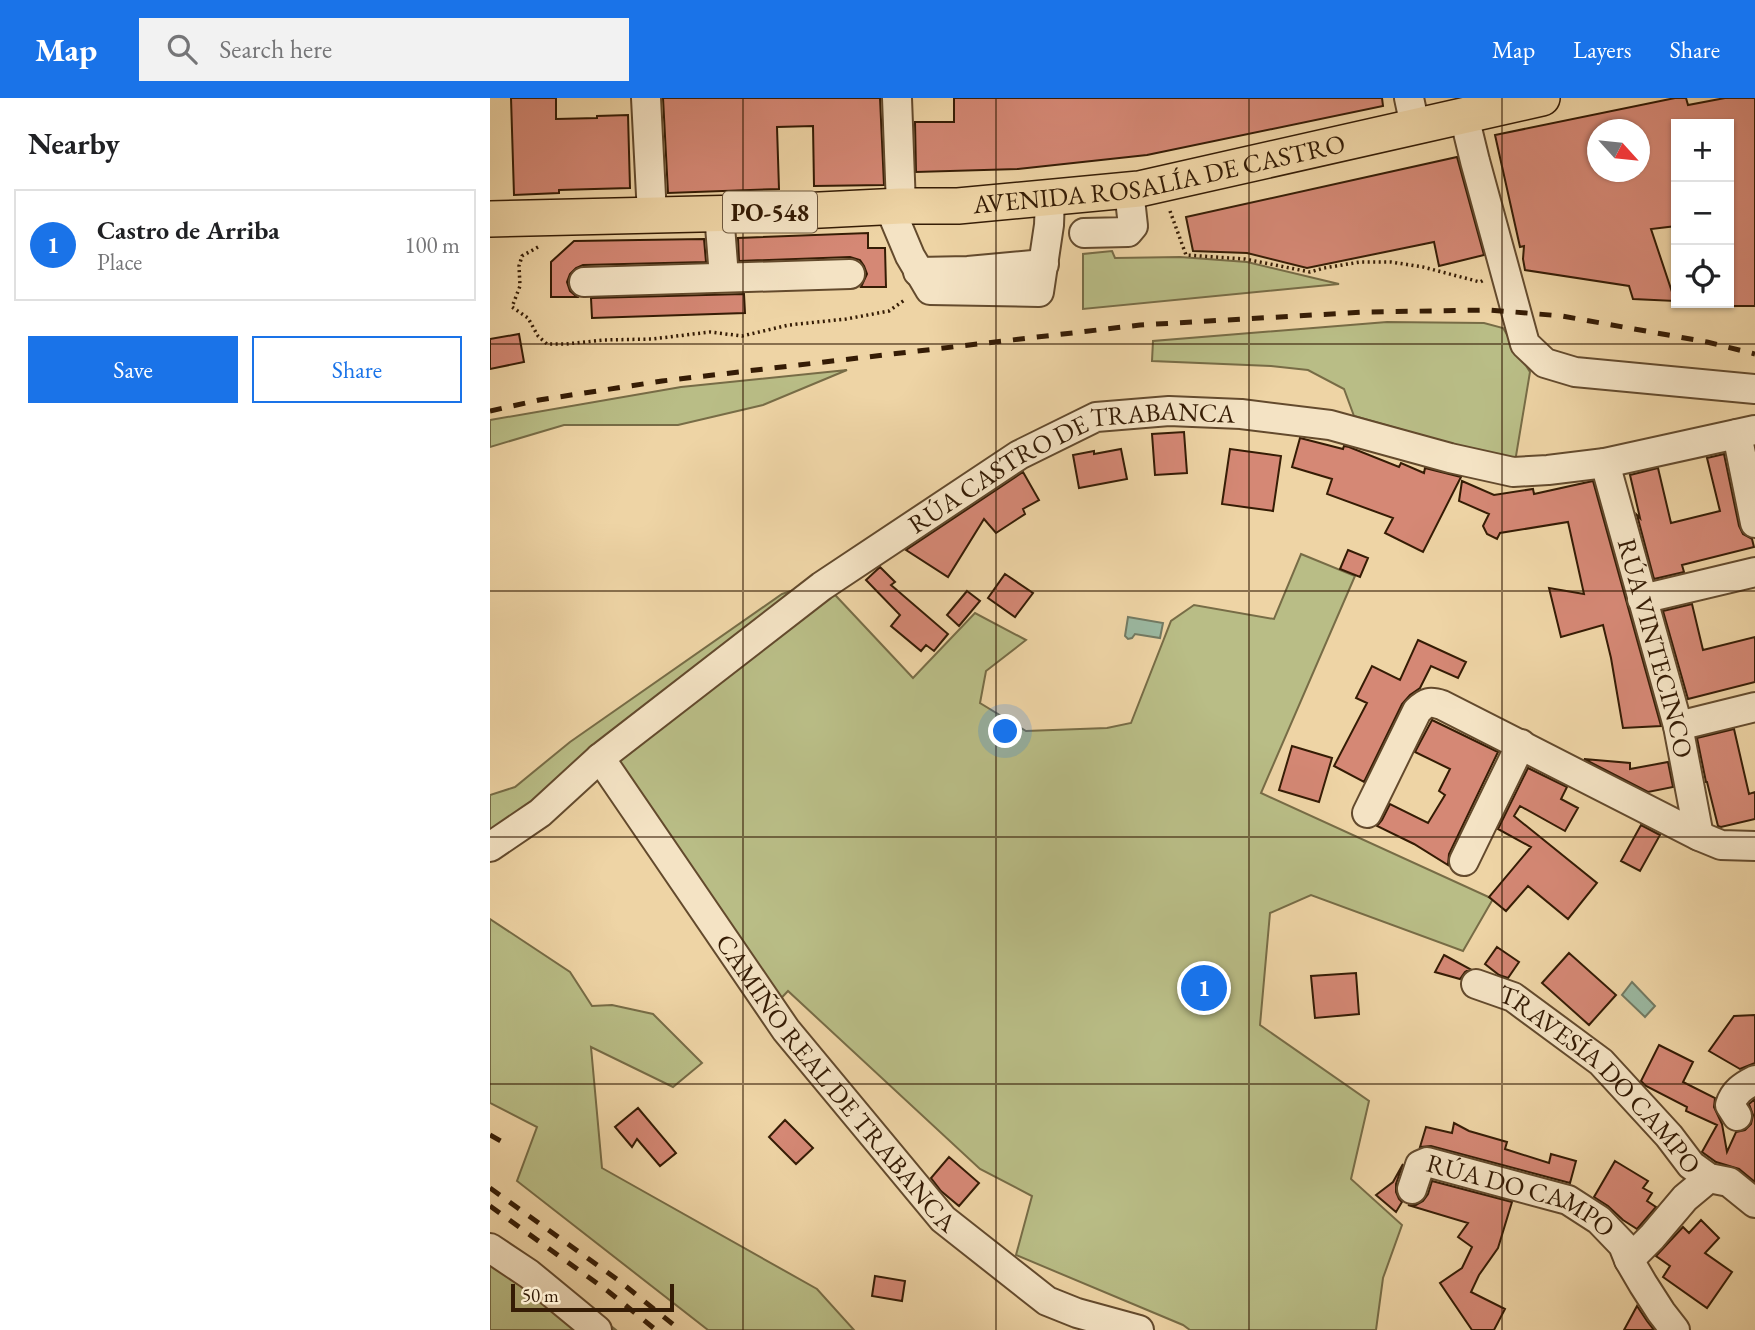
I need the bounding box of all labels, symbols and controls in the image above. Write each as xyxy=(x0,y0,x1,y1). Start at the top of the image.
search box xyxy=(139,18,629,81)
text: Map xyxy=(35,28,97,71)
icon: search xyxy=(163,30,201,68)
text: Search here xyxy=(219,32,332,66)
text: Map xyxy=(1492,34,1535,65)
text: Layers xyxy=(1573,34,1632,65)
text: Share xyxy=(1670,34,1720,65)
north arrow xyxy=(1587,119,1650,182)
map controls xyxy=(1671,119,1734,308)
button: + xyxy=(1671,119,1734,182)
text: Nearby xyxy=(28,124,120,163)
street label: AVENIDA ROSALÍA DE CASTRO xyxy=(970,126,1348,222)
button: − xyxy=(1671,182,1734,245)
road number: PO-548 xyxy=(723,191,817,232)
text: Castro de Arriba xyxy=(97,213,280,247)
text: 1 xyxy=(47,230,59,260)
text: 100 m xyxy=(404,230,460,260)
button: locate xyxy=(1671,245,1734,308)
text: Place xyxy=(97,247,142,277)
button: Save xyxy=(28,336,238,403)
button: Share xyxy=(252,336,462,403)
street label: RÚA CASTRO DE TRABANCA xyxy=(901,394,1237,541)
street label: RÚA VINTECINCO xyxy=(1610,534,1701,761)
your location xyxy=(988,714,1022,748)
street label: CAMIÑO REAL DE TRABANCA xyxy=(708,927,964,1241)
pin: 1 xyxy=(1181,962,1227,1014)
street label: TRAVESÍA DO CAMPO xyxy=(1495,977,1709,1181)
street label: RÚA DO CAMPO xyxy=(1423,1146,1623,1244)
scale bar xyxy=(511,1281,674,1313)
text: 50 m xyxy=(522,1283,559,1308)

